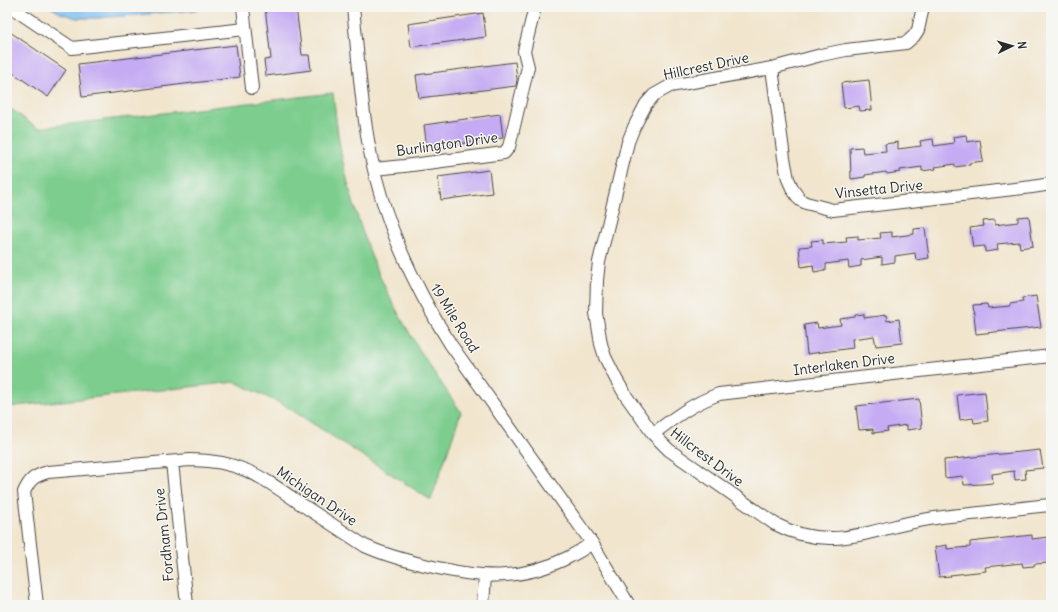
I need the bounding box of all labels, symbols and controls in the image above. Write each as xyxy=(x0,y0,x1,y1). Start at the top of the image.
north arrow xyxy=(992,26,1032,66)
text: N xyxy=(1015,41,1029,50)
street label: Hillcrest Drive xyxy=(662,48,750,84)
street label: Burlington Drive xyxy=(395,128,499,160)
street label: Vinsetta Drive xyxy=(834,175,924,203)
street label: 19 Mile Road xyxy=(427,280,483,356)
street label: Interlaken Drive xyxy=(792,349,896,379)
street label: Hillcrest Drive xyxy=(667,424,747,490)
street label: Michigan Drive xyxy=(273,462,361,530)
street label: Fordham Drive xyxy=(150,487,178,583)

